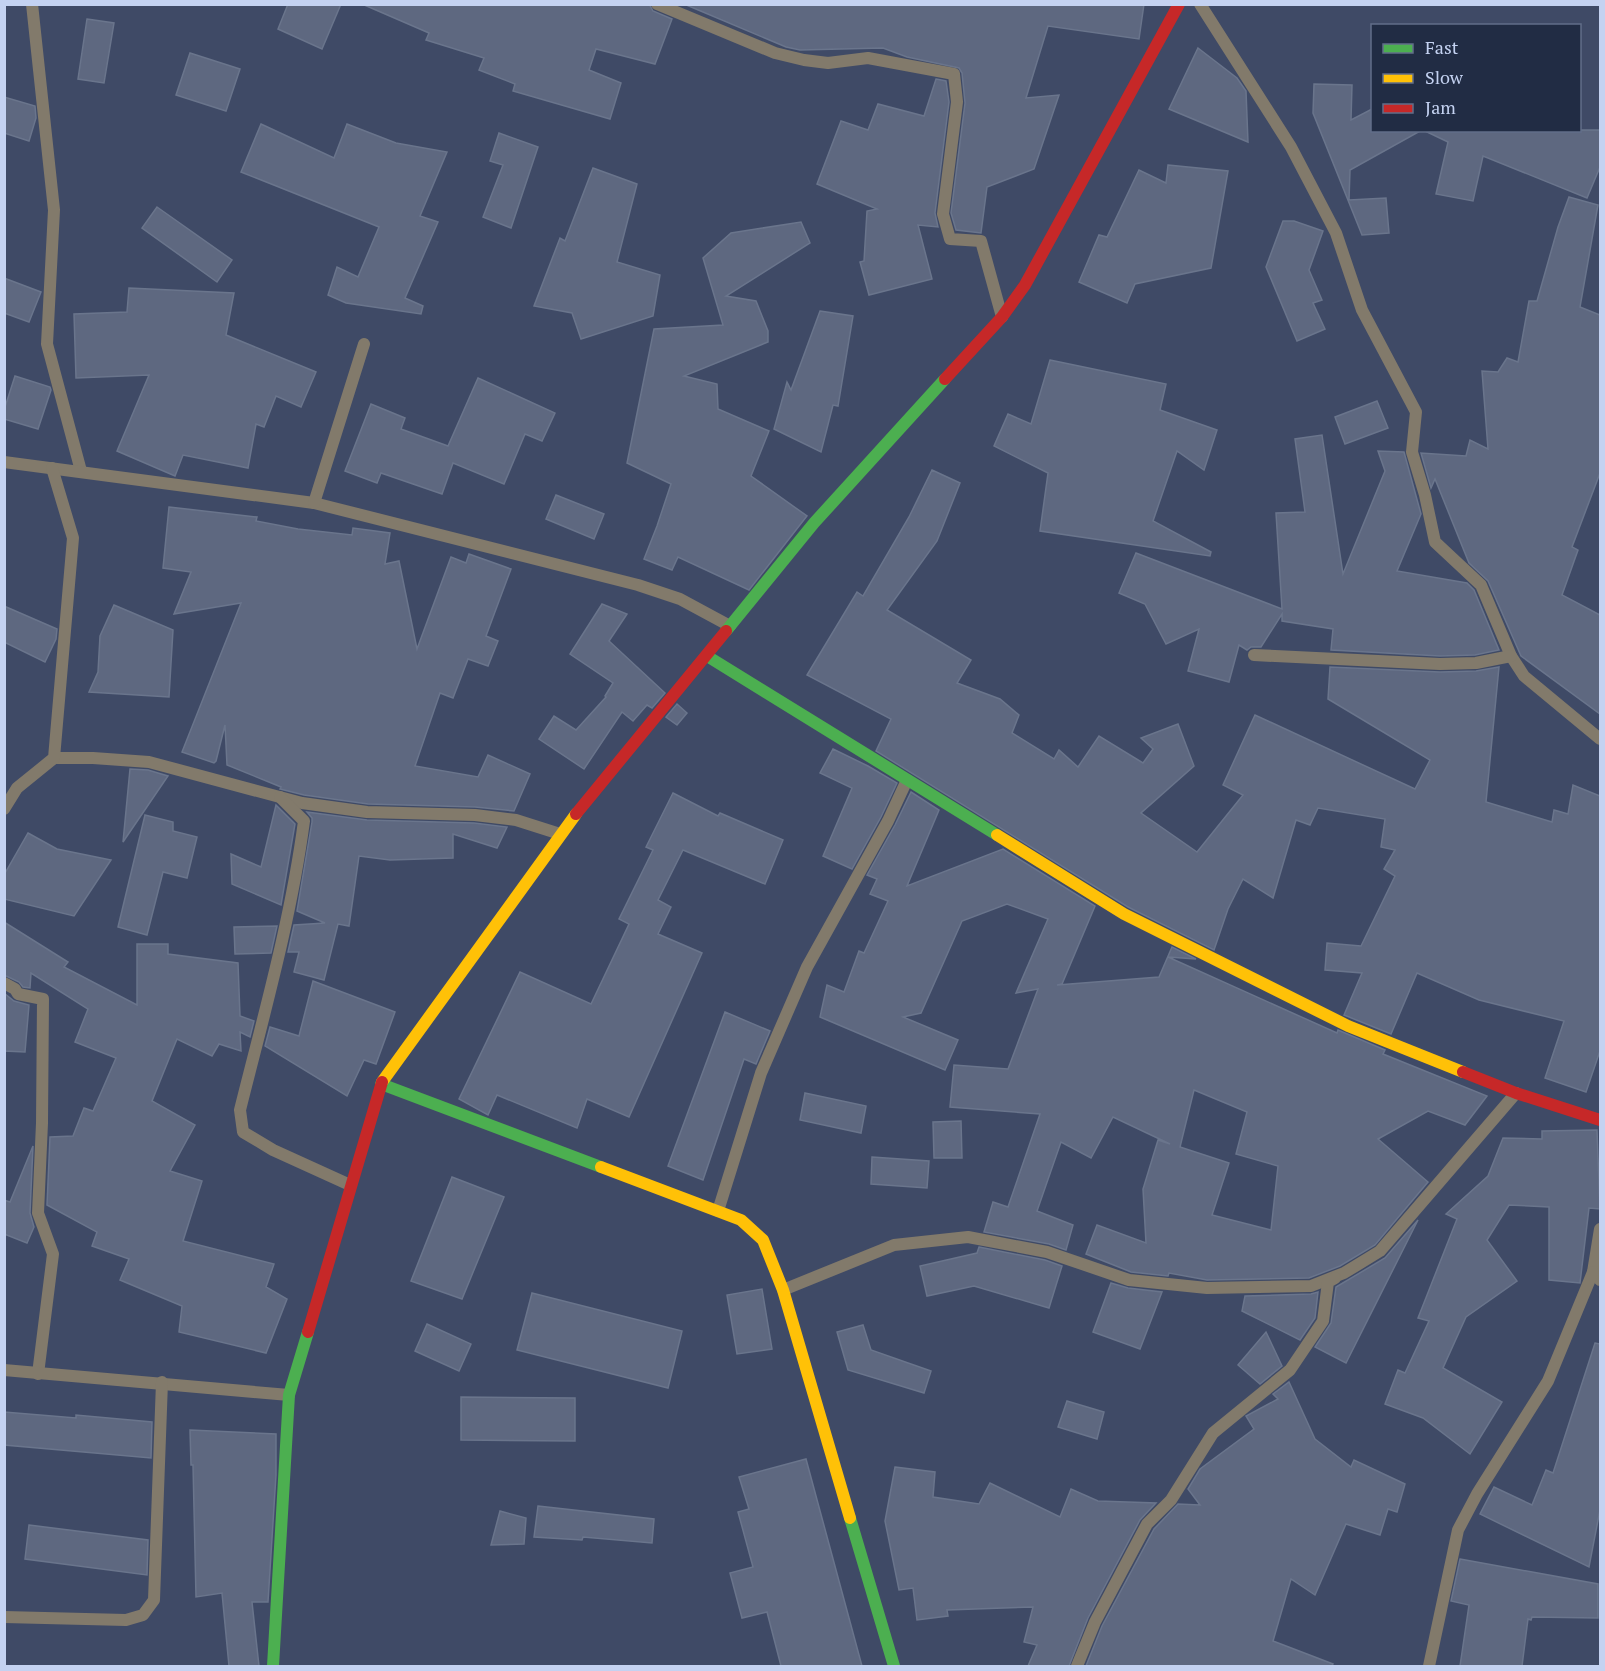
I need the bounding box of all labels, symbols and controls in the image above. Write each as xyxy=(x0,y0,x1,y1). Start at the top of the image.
legend xyxy=(1371,24,1581,132)
text: Fast xyxy=(1425,35,1459,59)
text: Slow xyxy=(1425,65,1464,89)
text: Jam xyxy=(1425,95,1456,119)

